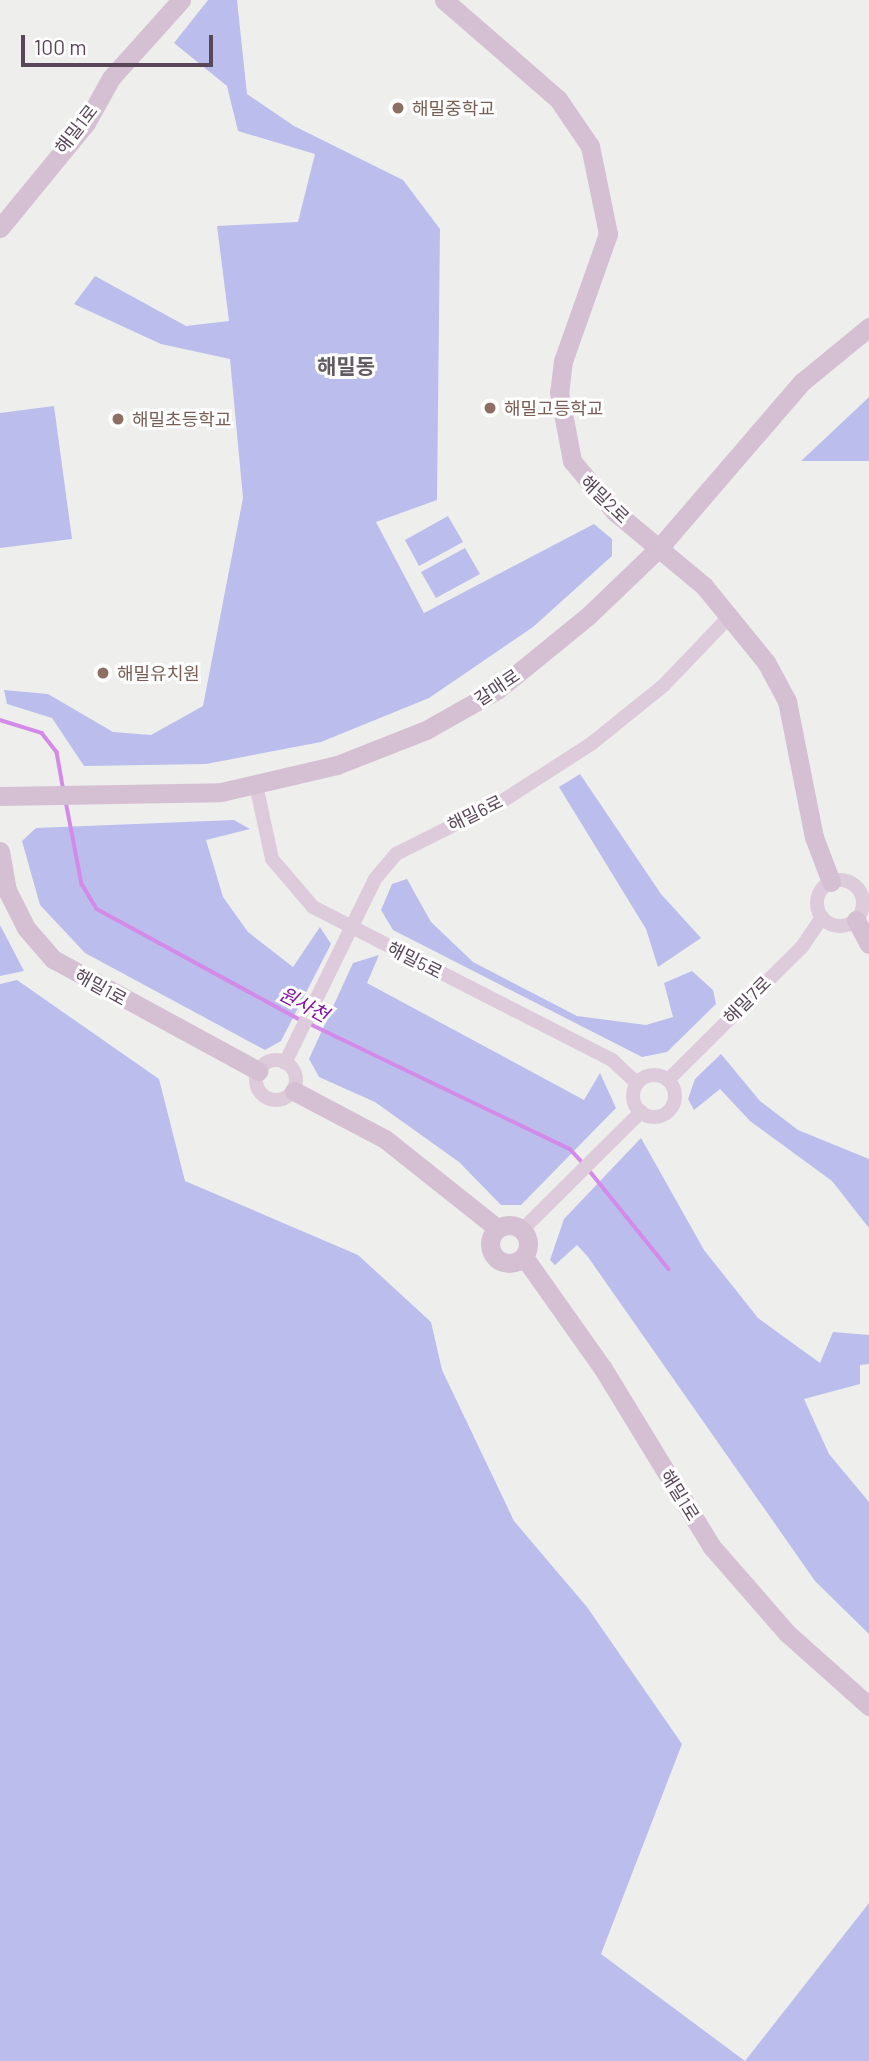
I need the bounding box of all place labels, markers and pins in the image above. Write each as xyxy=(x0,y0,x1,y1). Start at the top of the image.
place label: 해밀중학교 xyxy=(412,97,495,119)
marker: 해밀중학교 xyxy=(390,100,406,116)
place label: 해밀고등학교 xyxy=(504,397,603,419)
marker: 해밀고등학교 xyxy=(482,400,498,416)
place label: 해밀초등학교 xyxy=(132,408,231,430)
marker: 해밀초등학교 xyxy=(110,411,126,427)
place label: 해밀유치원 xyxy=(117,662,200,684)
marker: 해밀유치원 xyxy=(95,665,111,681)

